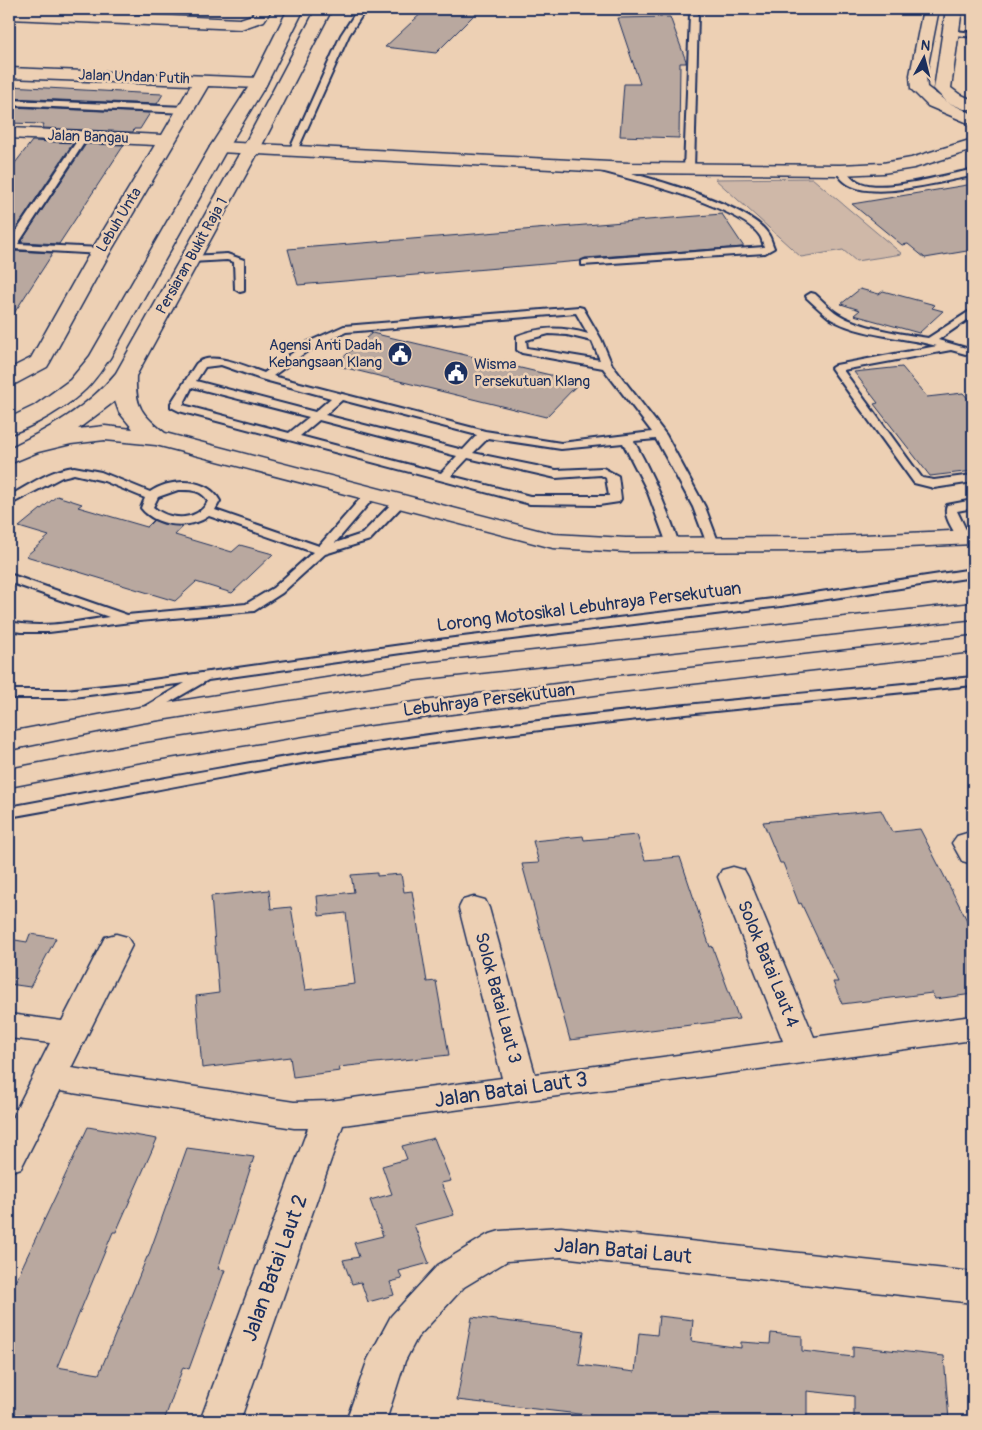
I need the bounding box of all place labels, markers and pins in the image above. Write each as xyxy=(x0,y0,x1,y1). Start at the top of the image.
place label: Agensi Anti Dadah Kebangsaan Klang xyxy=(269,336,382,372)
public building icon: Agensi Anti Dadah Kebangsaan Klang xyxy=(387,341,413,367)
place label: Wisma Persekutuan Klang xyxy=(474,355,590,391)
public building icon: Wisma Persekutuan Klang xyxy=(443,360,469,386)

